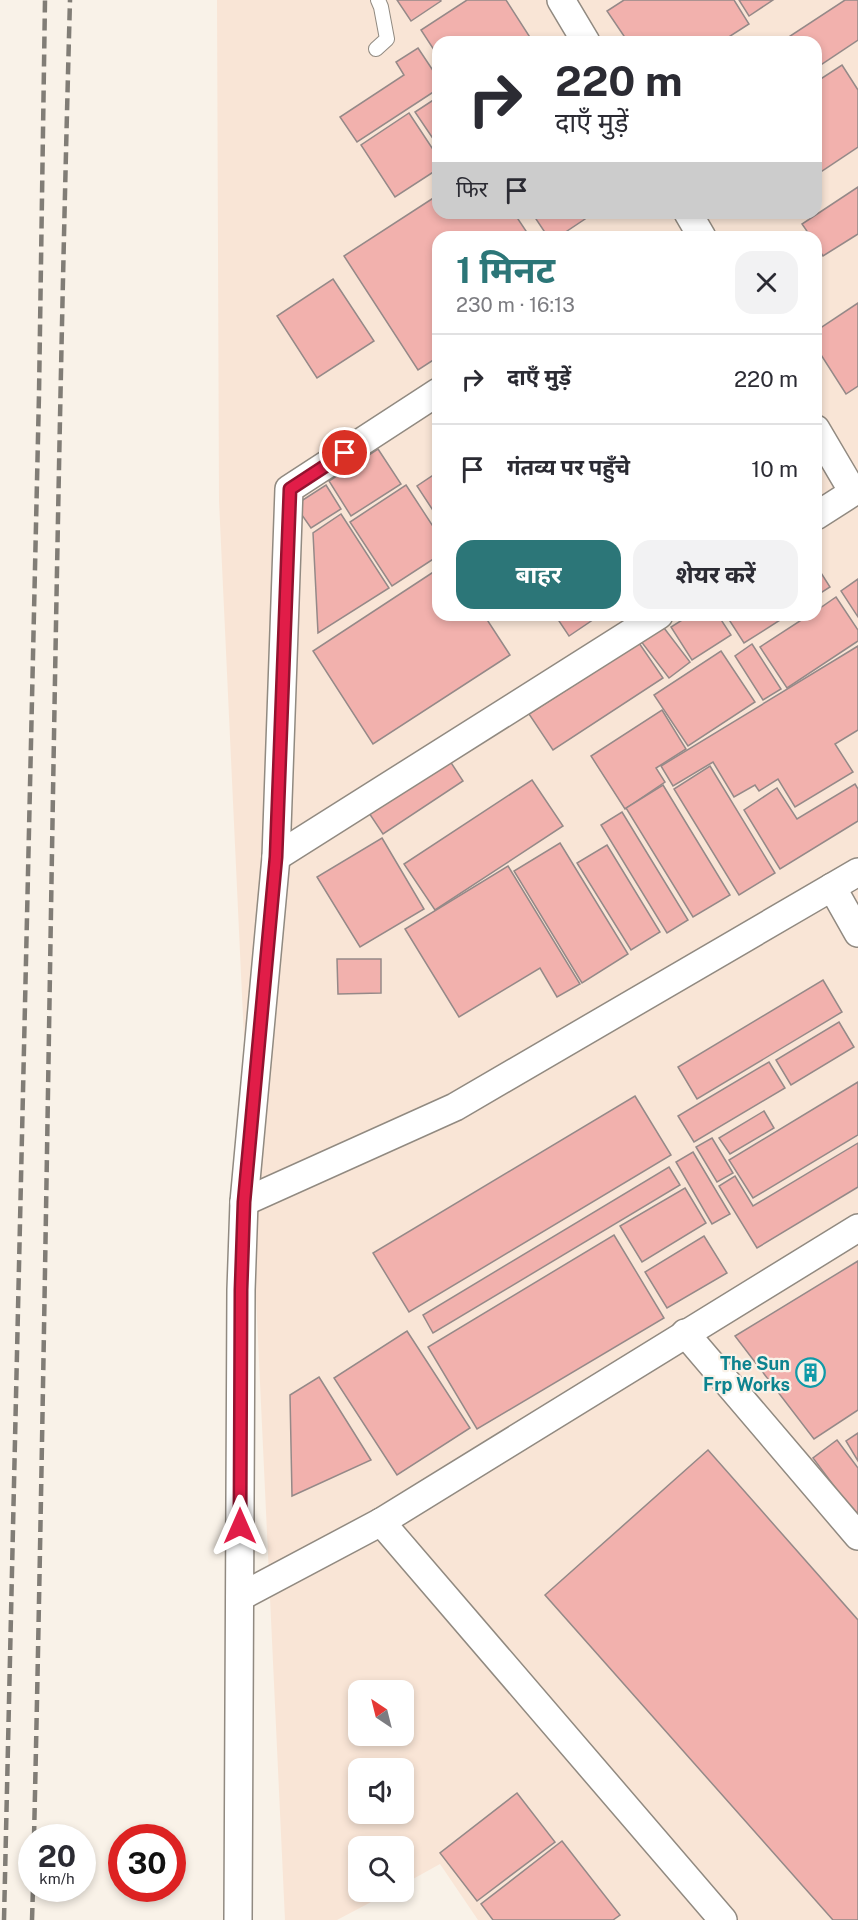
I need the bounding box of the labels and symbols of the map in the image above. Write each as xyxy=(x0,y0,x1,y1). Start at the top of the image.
pin xyxy=(319,427,370,478)
place label: The Sun Frp Works xyxy=(703,1353,790,1395)
building icon: The Sun Frp Works xyxy=(795,1357,827,1389)
position arrow xyxy=(208,1494,272,1558)
north arrow xyxy=(348,1680,414,1746)
speed limit sign: 30 xyxy=(108,1824,186,1902)

